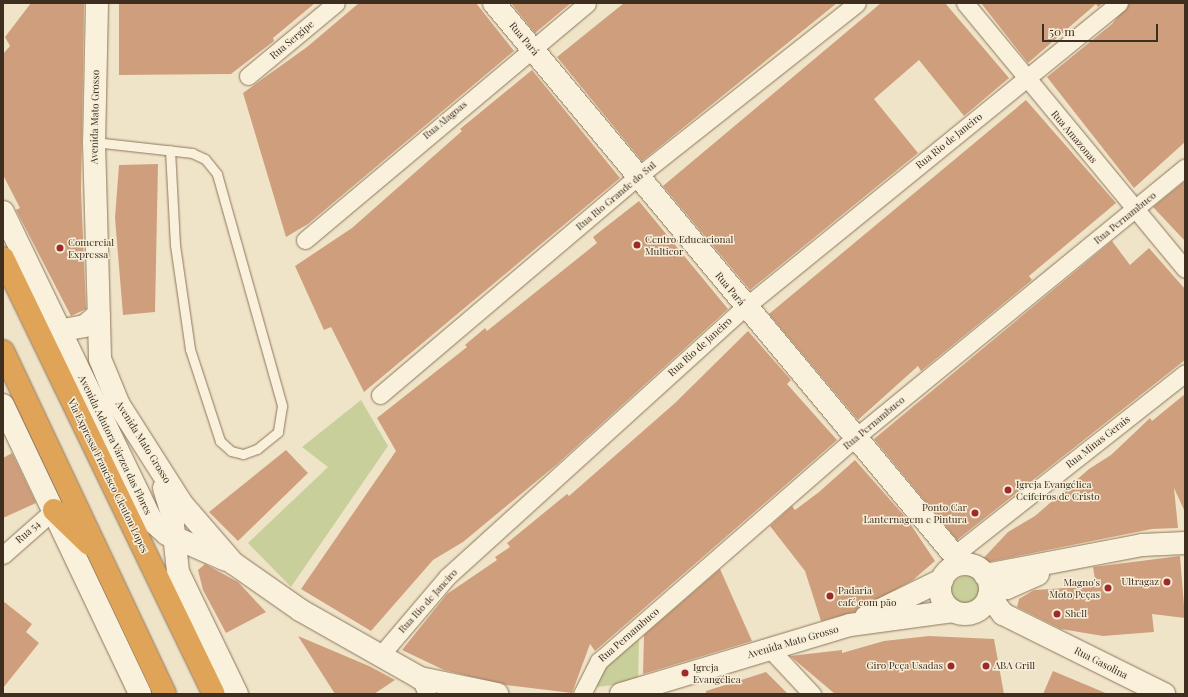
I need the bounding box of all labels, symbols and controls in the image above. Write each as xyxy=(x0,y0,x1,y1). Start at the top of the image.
scale bar xyxy=(1044,16,1160,42)
street label: Rua Sergipe xyxy=(268,18,316,62)
street label: Rua Pará xyxy=(507,20,541,58)
text: 50 m xyxy=(1049,23,1075,39)
street label: Avenida Mato Grosso xyxy=(88,70,102,164)
street label: Rua Alagoas xyxy=(420,98,470,142)
street label: Rua Amazonas xyxy=(1048,108,1100,166)
street label: Rua Rio de Janeiro xyxy=(913,110,985,172)
street label: Rua Rio Grande do Sul xyxy=(574,159,658,233)
street label: Rua Pernambuco xyxy=(1091,189,1159,247)
place label: Centro Educacional Multicor xyxy=(645,233,733,256)
place label: Comercial Expressa xyxy=(68,236,114,260)
marker: Centro Educacional Multicor xyxy=(632,240,642,250)
marker: Comercial Expressa xyxy=(55,243,65,253)
street label: Rua Pará xyxy=(713,270,747,308)
street label: Rua Rio de Janeiro xyxy=(665,315,735,379)
street label: Avenida Adutora Várzea das Flores xyxy=(76,373,154,517)
street label: Rua Pernambuco xyxy=(841,394,907,452)
street label: Via Expressa Francisco Cleuton Lopes xyxy=(65,397,151,555)
street label: Avenida Mato Grosso xyxy=(113,399,173,485)
street label: Rua Minas Gerais xyxy=(1063,413,1133,471)
place label: Igreja Evangélica Ceifeiros de Cristo xyxy=(1016,478,1100,502)
marker: Igreja Evangélica Ceifeiros de Cristo xyxy=(1003,485,1013,495)
place label: Ponto Car Lanternagem e Pintura xyxy=(863,501,967,524)
marker: Ponto Car Lanternagem e Pintura xyxy=(970,508,980,518)
street label: Rua 54 xyxy=(13,518,43,546)
street label: Rua Rio de Janeiro xyxy=(396,566,460,636)
place label: Magno's Moto Peças xyxy=(1049,576,1100,600)
place label: Ultragaz xyxy=(1122,576,1159,588)
marker: Ultragaz xyxy=(1162,577,1172,587)
marker: Magno's Moto Peças xyxy=(1103,583,1113,593)
place label: Padaria café com pão xyxy=(838,584,897,608)
marker: Padaria café com pão xyxy=(825,591,835,601)
street label: Rua Pernambuco xyxy=(596,605,662,665)
place label: Shell xyxy=(1065,608,1087,620)
marker: Shell xyxy=(1052,609,1062,619)
street label: Avenida Mato Grosso xyxy=(746,623,840,661)
street label: Rua Gasolina xyxy=(1072,644,1130,682)
place label: Giro Peça Usadas xyxy=(866,660,943,672)
place label: ABA Grill xyxy=(994,660,1035,672)
place label: Igreja Evangélica xyxy=(693,661,741,684)
marker: Giro Peça Usadas xyxy=(946,661,956,671)
marker: ABA Grill xyxy=(981,661,991,671)
marker: Igreja Evangélica xyxy=(680,668,690,678)

